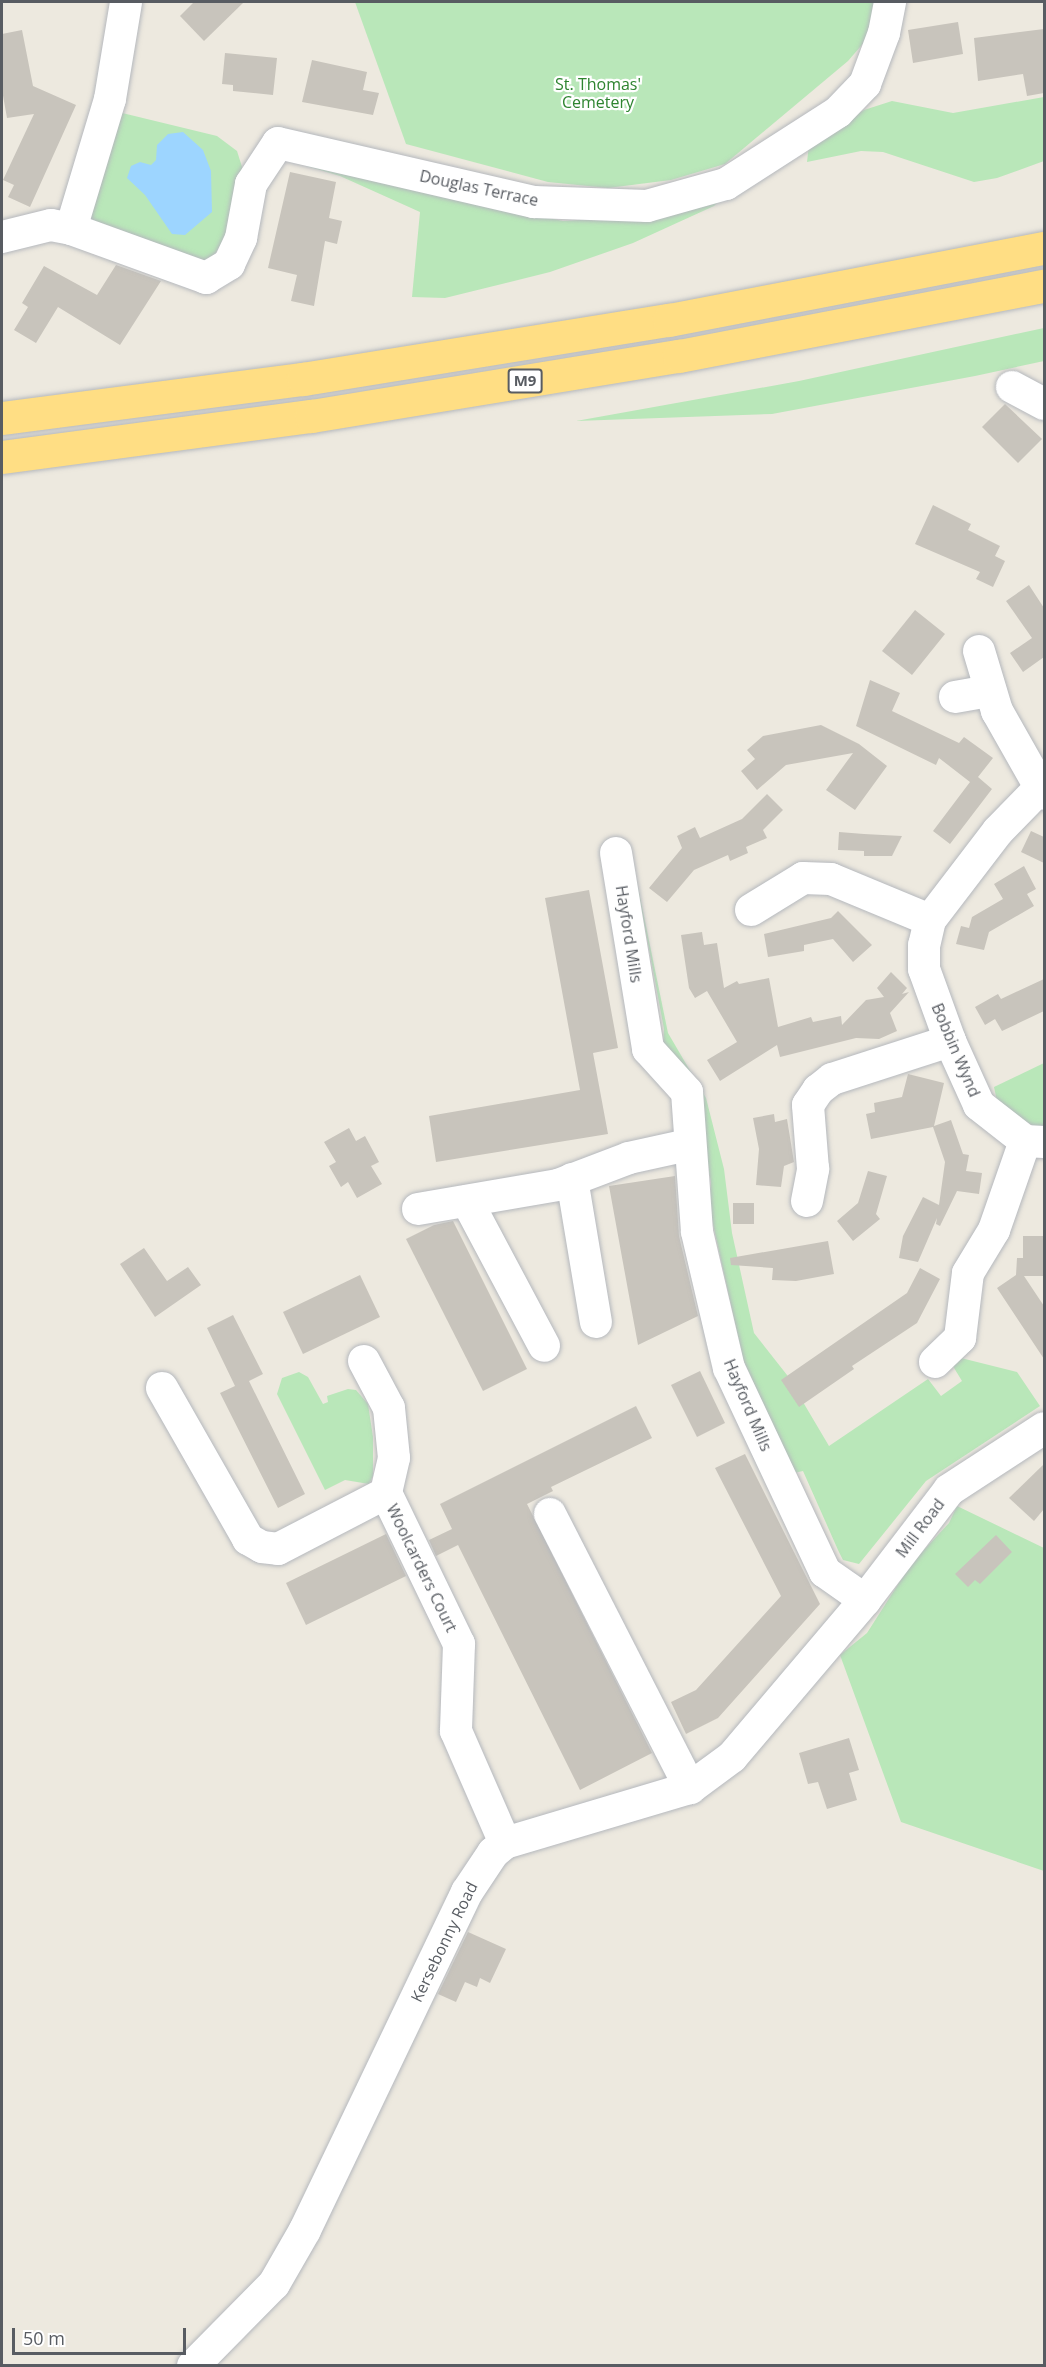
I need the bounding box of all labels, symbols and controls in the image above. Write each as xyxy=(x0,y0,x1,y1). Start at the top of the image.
park label: St. Thomas' Cemetery xyxy=(555,74,641,112)
street label: Douglas Terrace xyxy=(418,166,540,210)
road number: M9 xyxy=(507,369,543,393)
street label: Hayford Mills xyxy=(612,884,646,984)
street label: Bobbin Wynd xyxy=(928,1000,984,1100)
street label: Hayford Mills xyxy=(720,1356,776,1454)
street label: Mill Road xyxy=(892,1495,948,1561)
street label: Woolcarders Court xyxy=(383,1501,461,1635)
street label: Kersebonny Road xyxy=(407,1879,481,2005)
scale bar xyxy=(15,2316,189,2354)
text: 50 m xyxy=(23,2326,65,2350)

